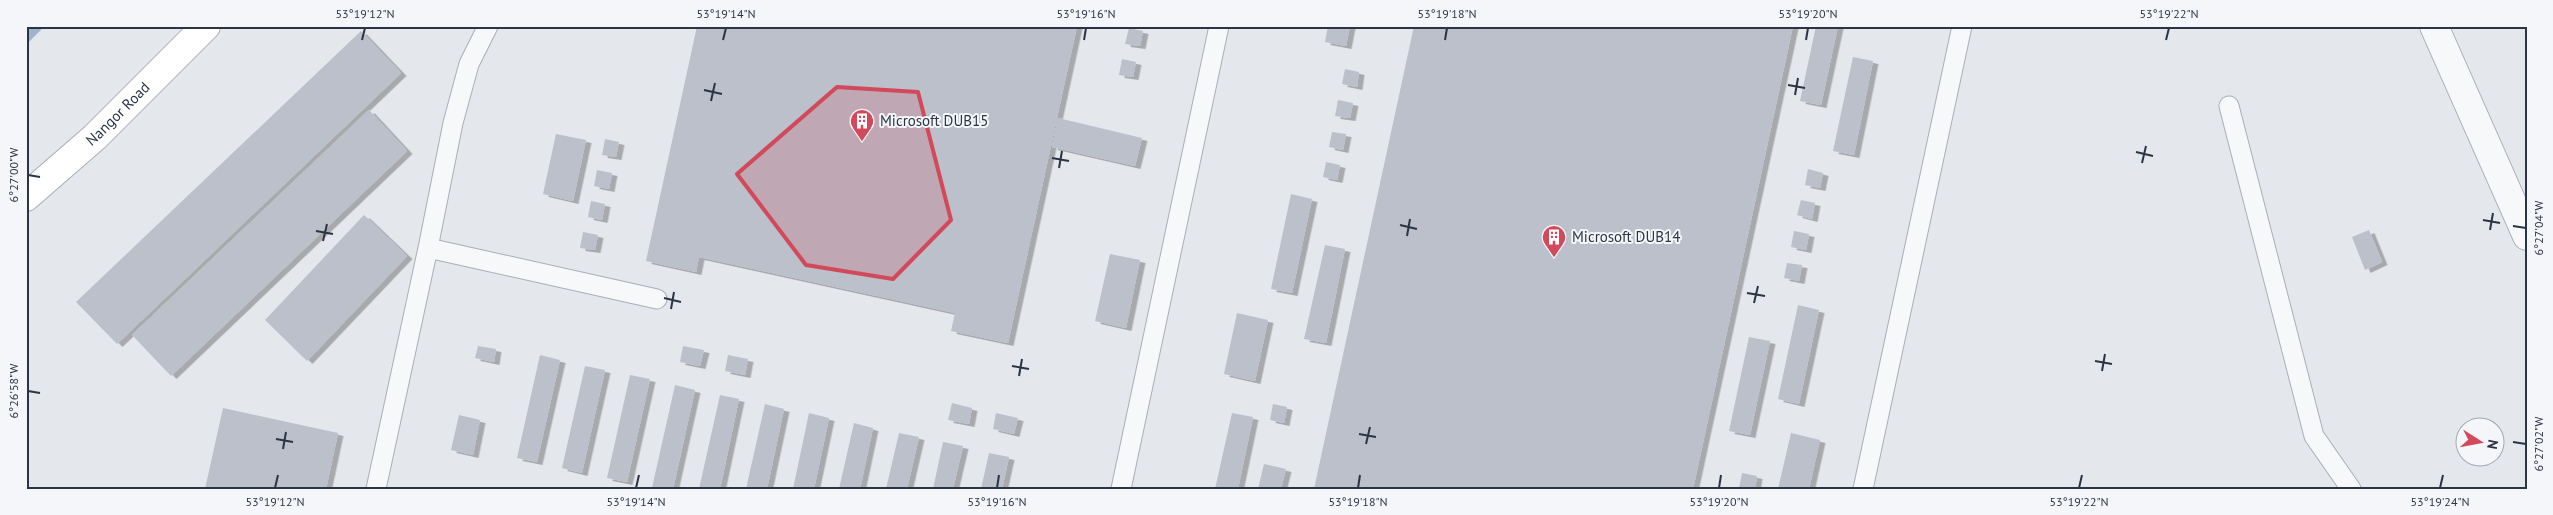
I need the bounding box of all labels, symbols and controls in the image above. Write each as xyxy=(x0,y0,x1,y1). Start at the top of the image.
text: 53°19'12"N xyxy=(335,6,395,21)
text: 53°19'14"N xyxy=(696,6,756,21)
text: 53°19'16"N xyxy=(1056,6,1116,21)
text: 53°19'18"N xyxy=(1417,6,1477,21)
text: 53°19'20"N xyxy=(1778,6,1838,21)
text: 53°19'22"N xyxy=(2139,6,2199,21)
street label: Nangor Road xyxy=(82,78,154,150)
building icon: Microsoft DUB15 xyxy=(849,108,875,142)
place label: Microsoft DUB15 xyxy=(880,111,988,130)
text: 6°27'00"W xyxy=(6,148,21,202)
text: 6°27'04"W xyxy=(2531,201,2546,255)
building icon: Microsoft DUB14 xyxy=(1541,224,1567,258)
place label: Microsoft DUB14 xyxy=(1572,227,1680,246)
text: 6°26'58"W xyxy=(6,364,21,418)
text: 6°27'02"W xyxy=(2531,417,2546,471)
north arrow xyxy=(2456,418,2506,468)
text: N xyxy=(2483,438,2502,451)
text: 53°19'12"N xyxy=(245,494,305,509)
text: 53°19'14"N xyxy=(606,494,666,509)
text: 53°19'16"N xyxy=(967,494,1027,509)
text: 53°19'18"N xyxy=(1328,494,1388,509)
text: 53°19'20"N xyxy=(1689,494,1749,509)
text: 53°19'22"N xyxy=(2049,494,2109,509)
text: 53°19'24"N xyxy=(2410,494,2470,509)

